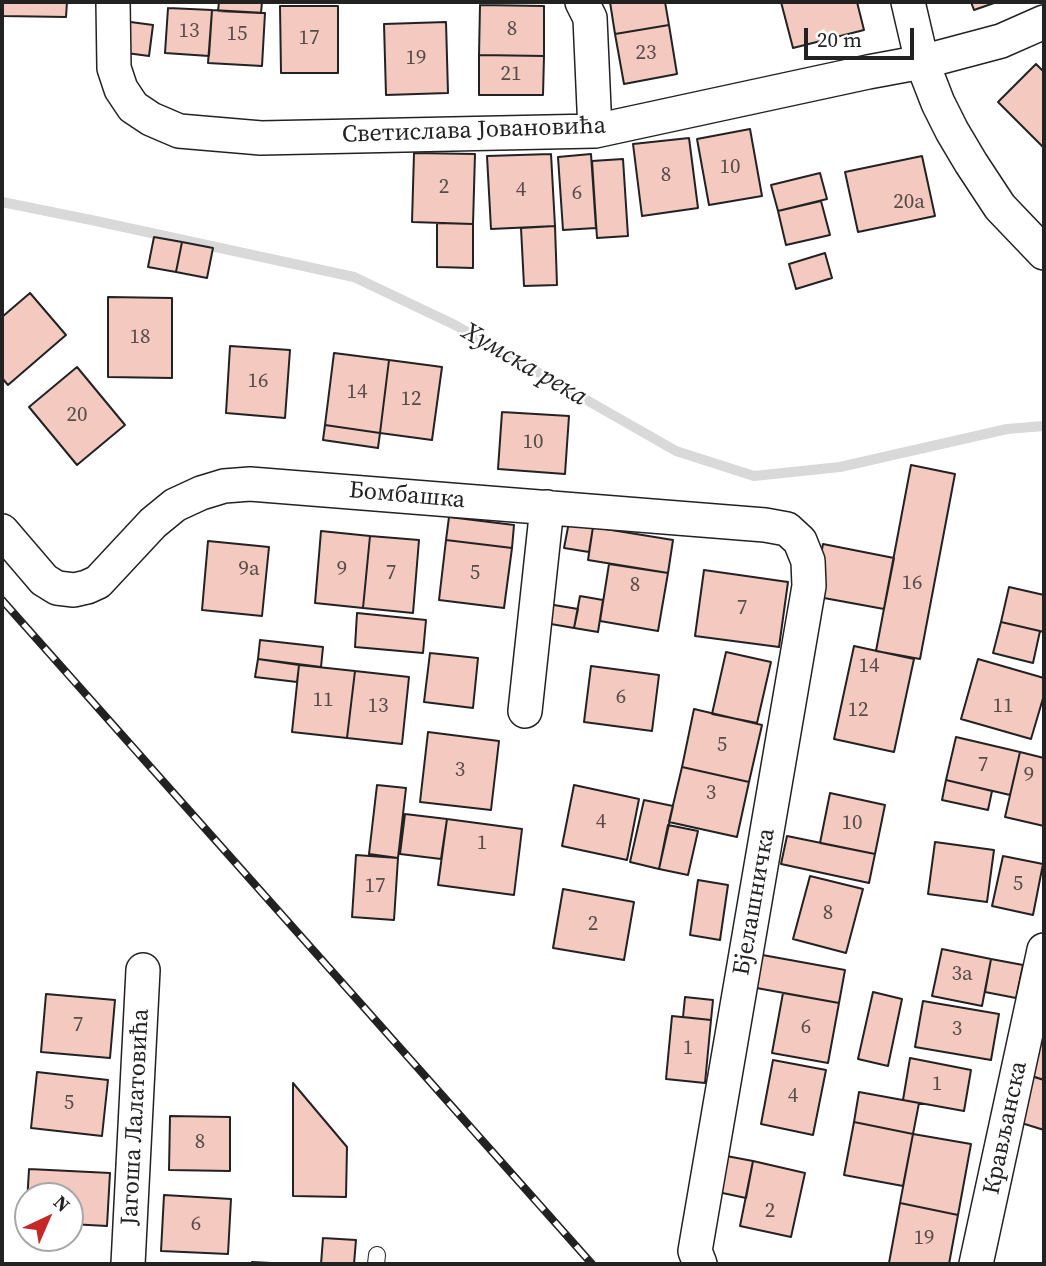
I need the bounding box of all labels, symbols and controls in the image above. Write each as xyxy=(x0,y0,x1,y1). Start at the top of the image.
scale bar xyxy=(808,14,918,58)
house number: 8 xyxy=(507,17,517,43)
house number: 13 xyxy=(179,19,199,45)
house number: 15 xyxy=(227,22,247,48)
text: 20 m xyxy=(817,25,862,54)
house number: 17 xyxy=(299,26,319,52)
house number: 23 xyxy=(636,41,656,67)
house number: 19 xyxy=(406,46,426,72)
house number: 21 xyxy=(501,62,521,88)
street label: Светислава Јовановића xyxy=(341,112,607,150)
house number: 10 xyxy=(720,155,740,181)
house number: 8 xyxy=(661,163,671,189)
house number: 2 xyxy=(439,175,449,201)
house number: 4 xyxy=(516,178,526,204)
house number: 6 xyxy=(572,181,582,207)
house number: 20a xyxy=(893,190,925,216)
water label: Хумска река xyxy=(456,316,592,414)
house number: 18 xyxy=(130,325,150,351)
house number: 16 xyxy=(248,369,268,395)
house number: 14 xyxy=(347,380,367,406)
house number: 12 xyxy=(401,387,421,413)
house number: 20 xyxy=(67,403,87,429)
house number: 10 xyxy=(523,430,543,456)
street label: Бомбашка xyxy=(348,477,466,515)
house number: 9a xyxy=(238,557,260,583)
house number: 9 xyxy=(337,557,347,583)
house number: 7 xyxy=(386,561,396,587)
house number: 5 xyxy=(470,561,480,587)
house number: 16 xyxy=(902,571,922,597)
house number: 8 xyxy=(630,573,640,599)
house number: 7 xyxy=(737,596,747,622)
house number: 14 xyxy=(859,654,879,680)
house number: 6 xyxy=(616,685,626,711)
house number: 11 xyxy=(313,688,333,714)
house number: 13 xyxy=(368,694,388,720)
house number: 11 xyxy=(993,694,1013,720)
house number: 12 xyxy=(848,698,868,724)
house number: 5 xyxy=(717,733,727,759)
house number: 7 xyxy=(978,753,988,779)
house number: 3 xyxy=(455,758,465,784)
house number: 9 xyxy=(1024,763,1034,789)
house number: 3 xyxy=(706,781,716,807)
house number: 4 xyxy=(596,810,606,836)
house number: 10 xyxy=(842,811,862,837)
street label: Бјелашничка xyxy=(728,826,782,978)
house number: 1 xyxy=(477,831,487,857)
house number: 5 xyxy=(1013,872,1023,898)
house number: 17 xyxy=(365,874,385,900)
house number: 8 xyxy=(823,901,833,927)
house number: 2 xyxy=(588,912,598,938)
house number: 3a xyxy=(951,962,973,988)
street label: Јагоша Лалатовића xyxy=(116,1008,156,1226)
house number: 7 xyxy=(73,1013,83,1039)
house number: 6 xyxy=(801,1015,811,1041)
house number: 3 xyxy=(952,1017,962,1043)
house number: 1 xyxy=(683,1036,693,1062)
street label: Крављанска xyxy=(978,1059,1034,1197)
house number: 1 xyxy=(932,1072,942,1098)
house number: 4 xyxy=(788,1084,798,1110)
house number: 5 xyxy=(64,1091,74,1117)
house number: 8 xyxy=(195,1130,205,1156)
north arrow xyxy=(14,1182,84,1252)
text: N xyxy=(48,1189,76,1217)
house number: 2 xyxy=(765,1199,775,1225)
house number: 6 xyxy=(191,1212,201,1238)
house number: 19 xyxy=(914,1226,934,1252)

